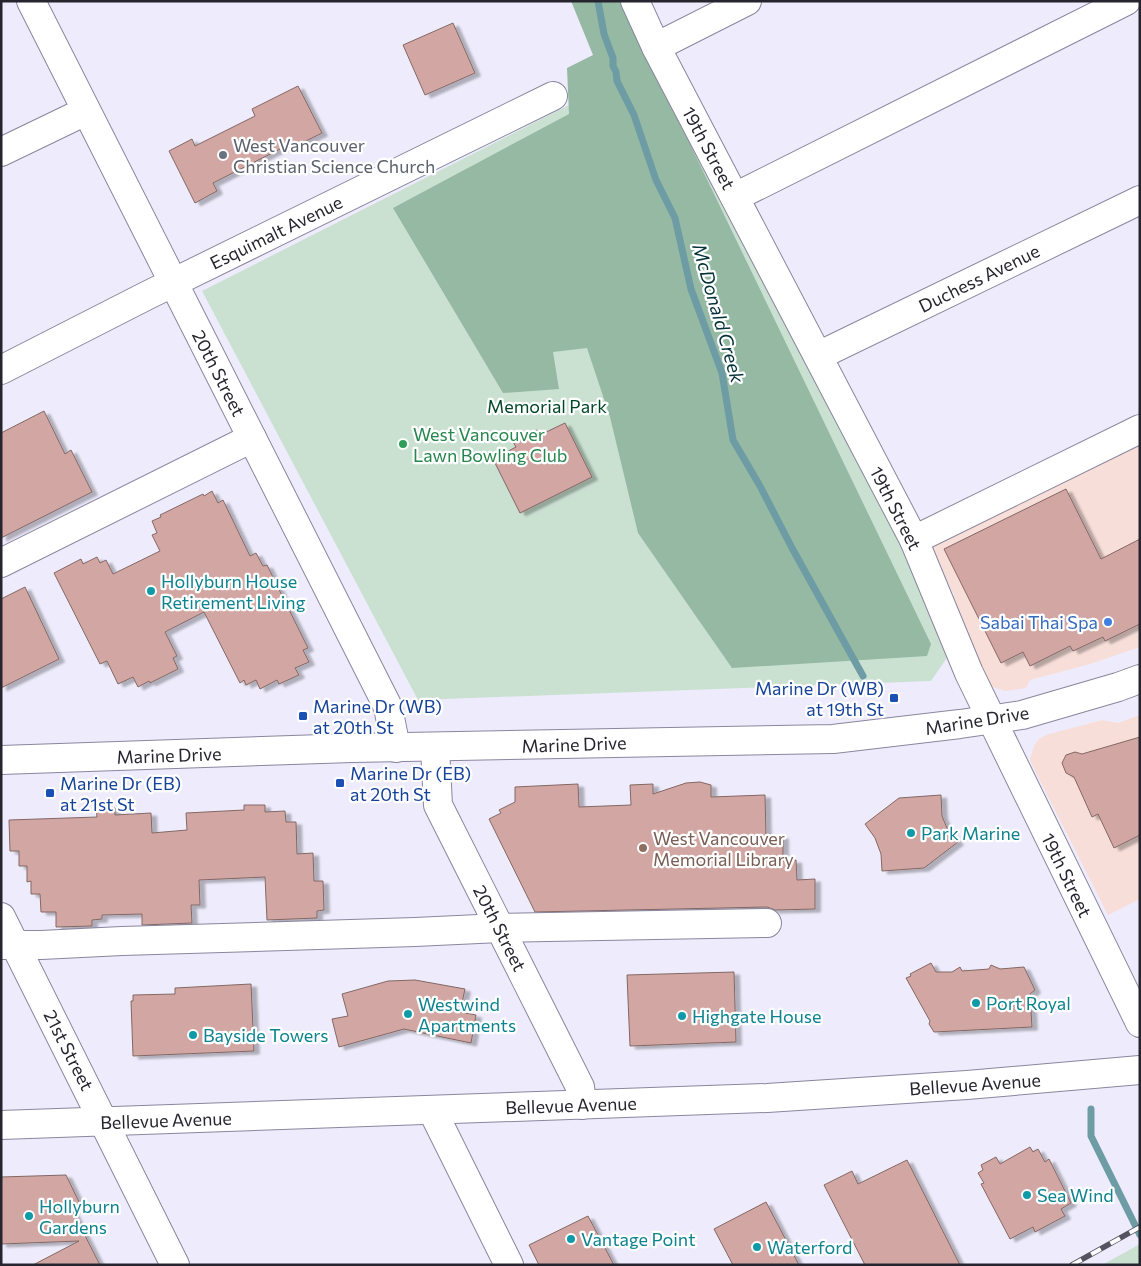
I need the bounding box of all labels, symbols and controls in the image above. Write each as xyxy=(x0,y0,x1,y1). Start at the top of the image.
street label: 19th Street xyxy=(678,103,740,193)
place label: West Vancouver Christian Science Church xyxy=(233,134,435,177)
marker: West Vancouver Christian Science Church xyxy=(217,149,229,161)
street label: Esquimalt Avenue xyxy=(206,190,346,274)
street label: Duchess Avenue xyxy=(915,239,1043,317)
water label: McDonald Creek xyxy=(688,241,750,386)
street label: 20th Street xyxy=(188,326,250,420)
park label: Memorial Park xyxy=(487,395,607,417)
place label: West Vancouver Lawn Bowling Club xyxy=(413,423,567,466)
marker: West Vancouver Lawn Bowling Club xyxy=(397,438,409,450)
street label: 19th Street xyxy=(866,463,926,553)
place label: Hollyburn House Retirement Living xyxy=(161,570,306,613)
marker: Hollyburn House Retirement Living xyxy=(145,585,157,597)
place label: Sabai Thai Spa xyxy=(980,611,1098,633)
marker: Sabai Thai Spa xyxy=(1102,616,1114,628)
place label: Marine Dr (WB) at 19th St xyxy=(755,677,884,720)
marker: Marine Dr (WB) at 19th St xyxy=(888,692,900,704)
place label: Marine Dr (WB) at 20th St xyxy=(313,695,442,738)
street label: Marine Drive xyxy=(923,701,1031,739)
marker: Marine Dr (WB) at 20th St xyxy=(297,710,309,722)
street label: Marine Drive xyxy=(521,731,627,757)
street label: Marine Drive xyxy=(116,742,222,768)
place label: Marine Dr (EB) at 20th St xyxy=(350,762,471,805)
place label: Marine Dr (EB) at 21st St xyxy=(60,772,181,815)
marker: Marine Dr (EB) at 20th St xyxy=(334,777,346,789)
marker: Marine Dr (EB) at 21st St xyxy=(44,787,56,799)
place label: Park Marine xyxy=(921,822,1020,844)
place label: West Vancouver Memorial Library xyxy=(653,827,794,870)
marker: Park Marine xyxy=(905,827,917,839)
street label: 19th Street xyxy=(1037,829,1097,921)
marker: West Vancouver Memorial Library xyxy=(637,842,649,854)
street label: 20th Street xyxy=(469,881,531,975)
place label: Port Royal xyxy=(986,992,1071,1014)
place label: Westwind Apartments xyxy=(418,993,516,1036)
marker: Port Royal xyxy=(970,997,982,1009)
place label: Highgate House xyxy=(692,1005,821,1027)
street label: 21st Street xyxy=(39,1006,99,1094)
marker: Westwind Apartments xyxy=(402,1008,414,1020)
marker: Highgate House xyxy=(676,1010,688,1022)
place label: Bayside Towers xyxy=(203,1024,328,1046)
marker: Bayside Towers xyxy=(187,1029,199,1041)
street label: Bellevue Avenue xyxy=(909,1068,1041,1100)
street label: Bellevue Avenue xyxy=(505,1092,637,1118)
street label: Bellevue Avenue xyxy=(100,1107,232,1133)
place label: Sea Wind xyxy=(1037,1184,1114,1206)
marker: Sea Wind xyxy=(1021,1189,1033,1201)
place label: Hollyburn Gardens xyxy=(39,1195,120,1238)
marker: Hollyburn Gardens xyxy=(23,1210,35,1222)
place label: Vantage Point xyxy=(581,1228,696,1250)
marker: Vantage Point xyxy=(565,1233,577,1245)
place label: Waterford xyxy=(767,1236,852,1258)
marker: Waterford xyxy=(751,1241,763,1253)

